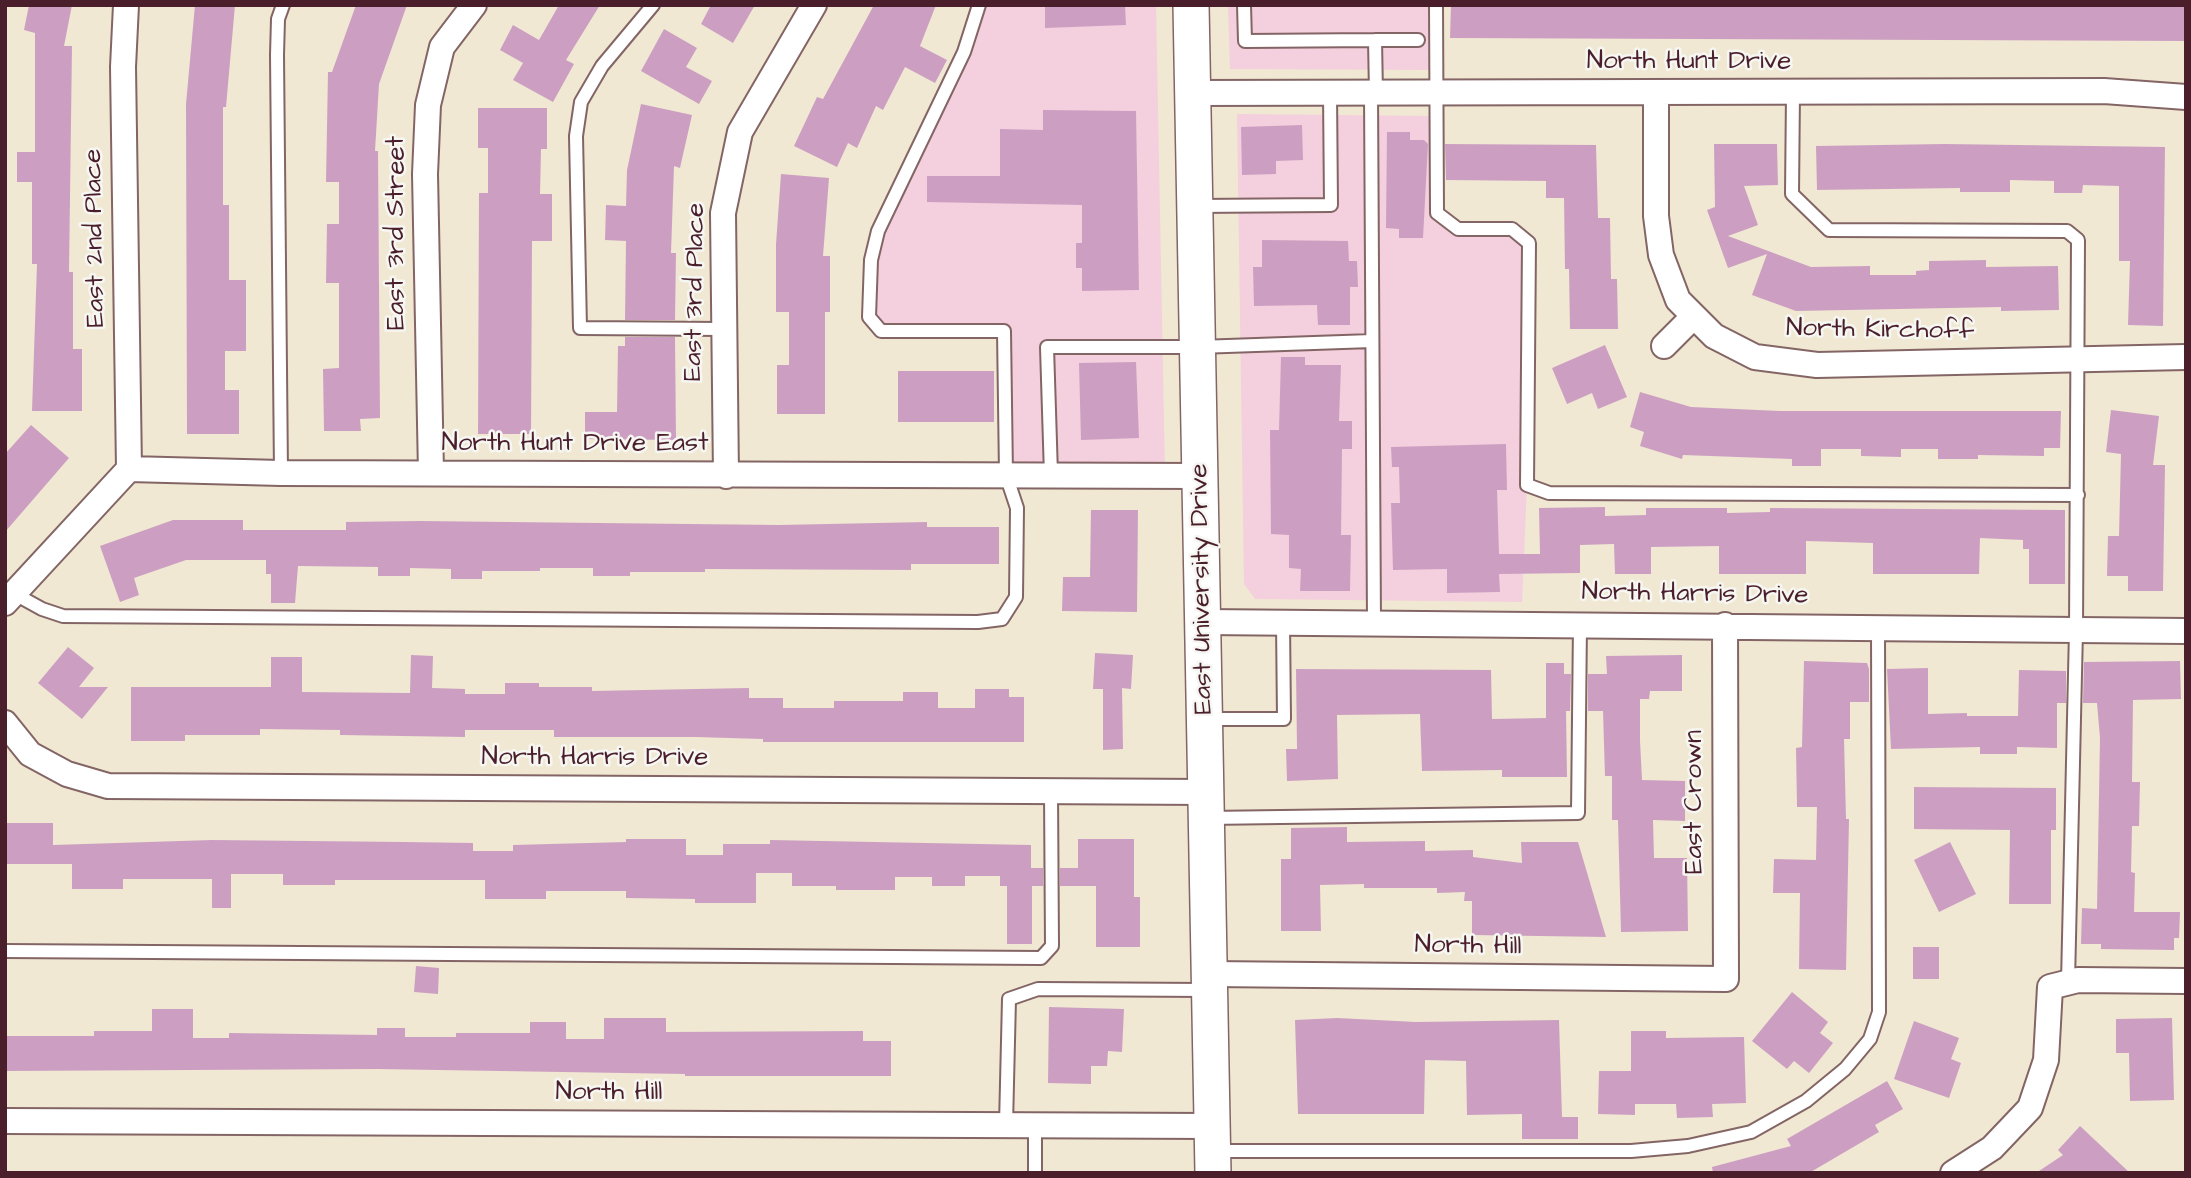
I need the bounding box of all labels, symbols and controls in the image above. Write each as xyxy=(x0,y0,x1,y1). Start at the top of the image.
street label: North Hunt Drive xyxy=(1587,47,1791,79)
street label: East 3rd Street xyxy=(382,136,414,330)
street label: East 2nd Place xyxy=(79,148,113,328)
street label: East 3rd Place xyxy=(679,203,713,381)
street label: North Kirchoff xyxy=(1786,314,1974,348)
street label: North Hunt Drive East xyxy=(441,429,709,461)
street label: East University Drive xyxy=(1185,463,1221,715)
street label: North Harris Drive xyxy=(1581,577,1809,613)
street label: East Crown xyxy=(1680,730,1712,874)
street label: North Harris Drive xyxy=(482,743,708,775)
street label: North Hill xyxy=(1414,930,1522,964)
street label: North Hill xyxy=(556,1078,662,1110)

